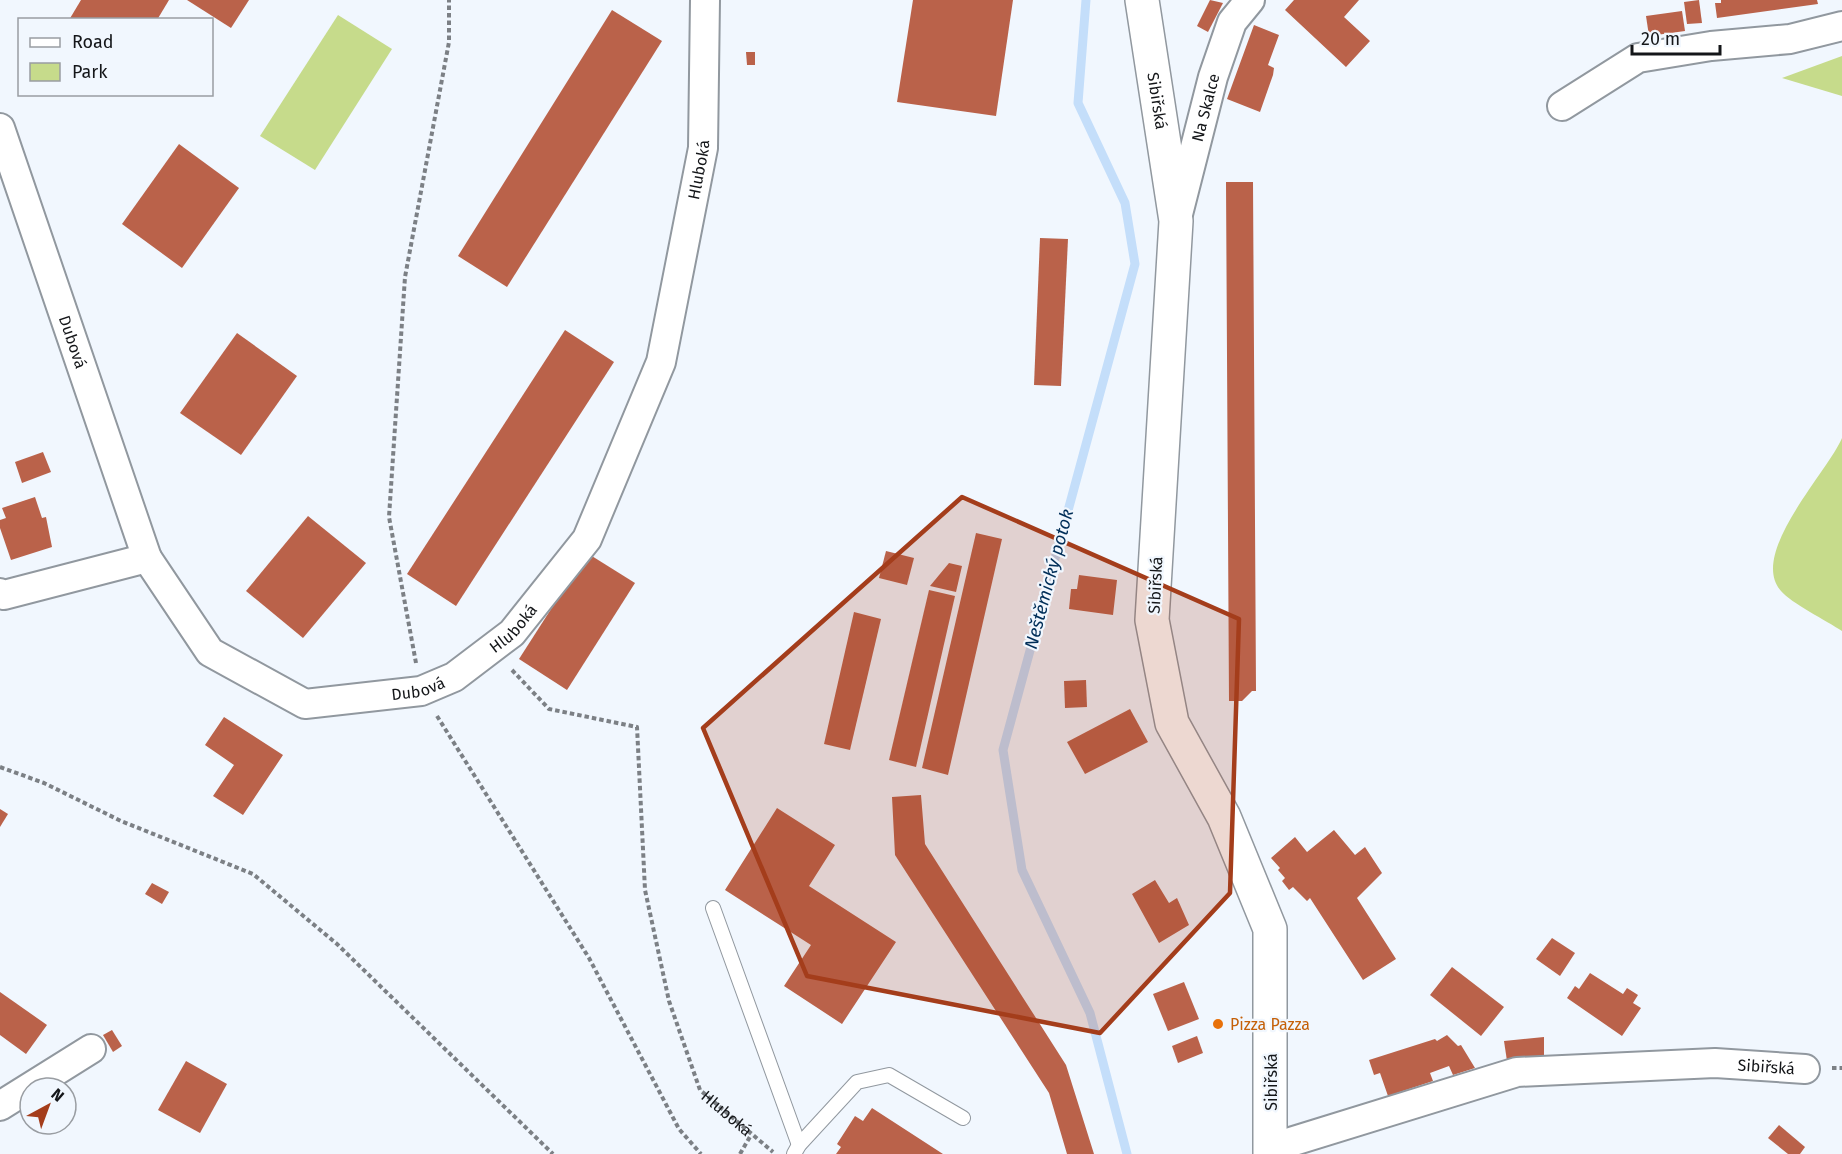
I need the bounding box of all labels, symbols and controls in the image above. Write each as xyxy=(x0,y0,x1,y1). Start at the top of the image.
legend xyxy=(18,18,213,96)
scale bar xyxy=(1632,18,1720,56)
text: 20 m xyxy=(1641,28,1680,50)
text: Road xyxy=(72,31,114,53)
text: Park xyxy=(72,61,108,83)
street label: Sibiřská xyxy=(1143,71,1171,131)
street label: Na Skalce xyxy=(1188,71,1224,144)
street label: Hluboká xyxy=(684,140,713,201)
street label: Dubová xyxy=(55,313,90,371)
water label: Neštěmický potok xyxy=(1020,506,1078,651)
street label: Sibiřská xyxy=(1145,556,1166,614)
street label: Hluboká xyxy=(486,601,541,657)
street label: Dubová xyxy=(390,673,448,704)
place label: Pizza Pazza xyxy=(1230,1015,1310,1034)
marker: Pizza Pazza xyxy=(1211,1017,1225,1031)
street label: Sibiřská xyxy=(1262,1053,1281,1111)
street label: Sibiřská xyxy=(1737,1056,1795,1078)
north arrow xyxy=(18,1076,78,1136)
text: N xyxy=(47,1084,68,1106)
street label: Hluboká xyxy=(697,1086,756,1140)

